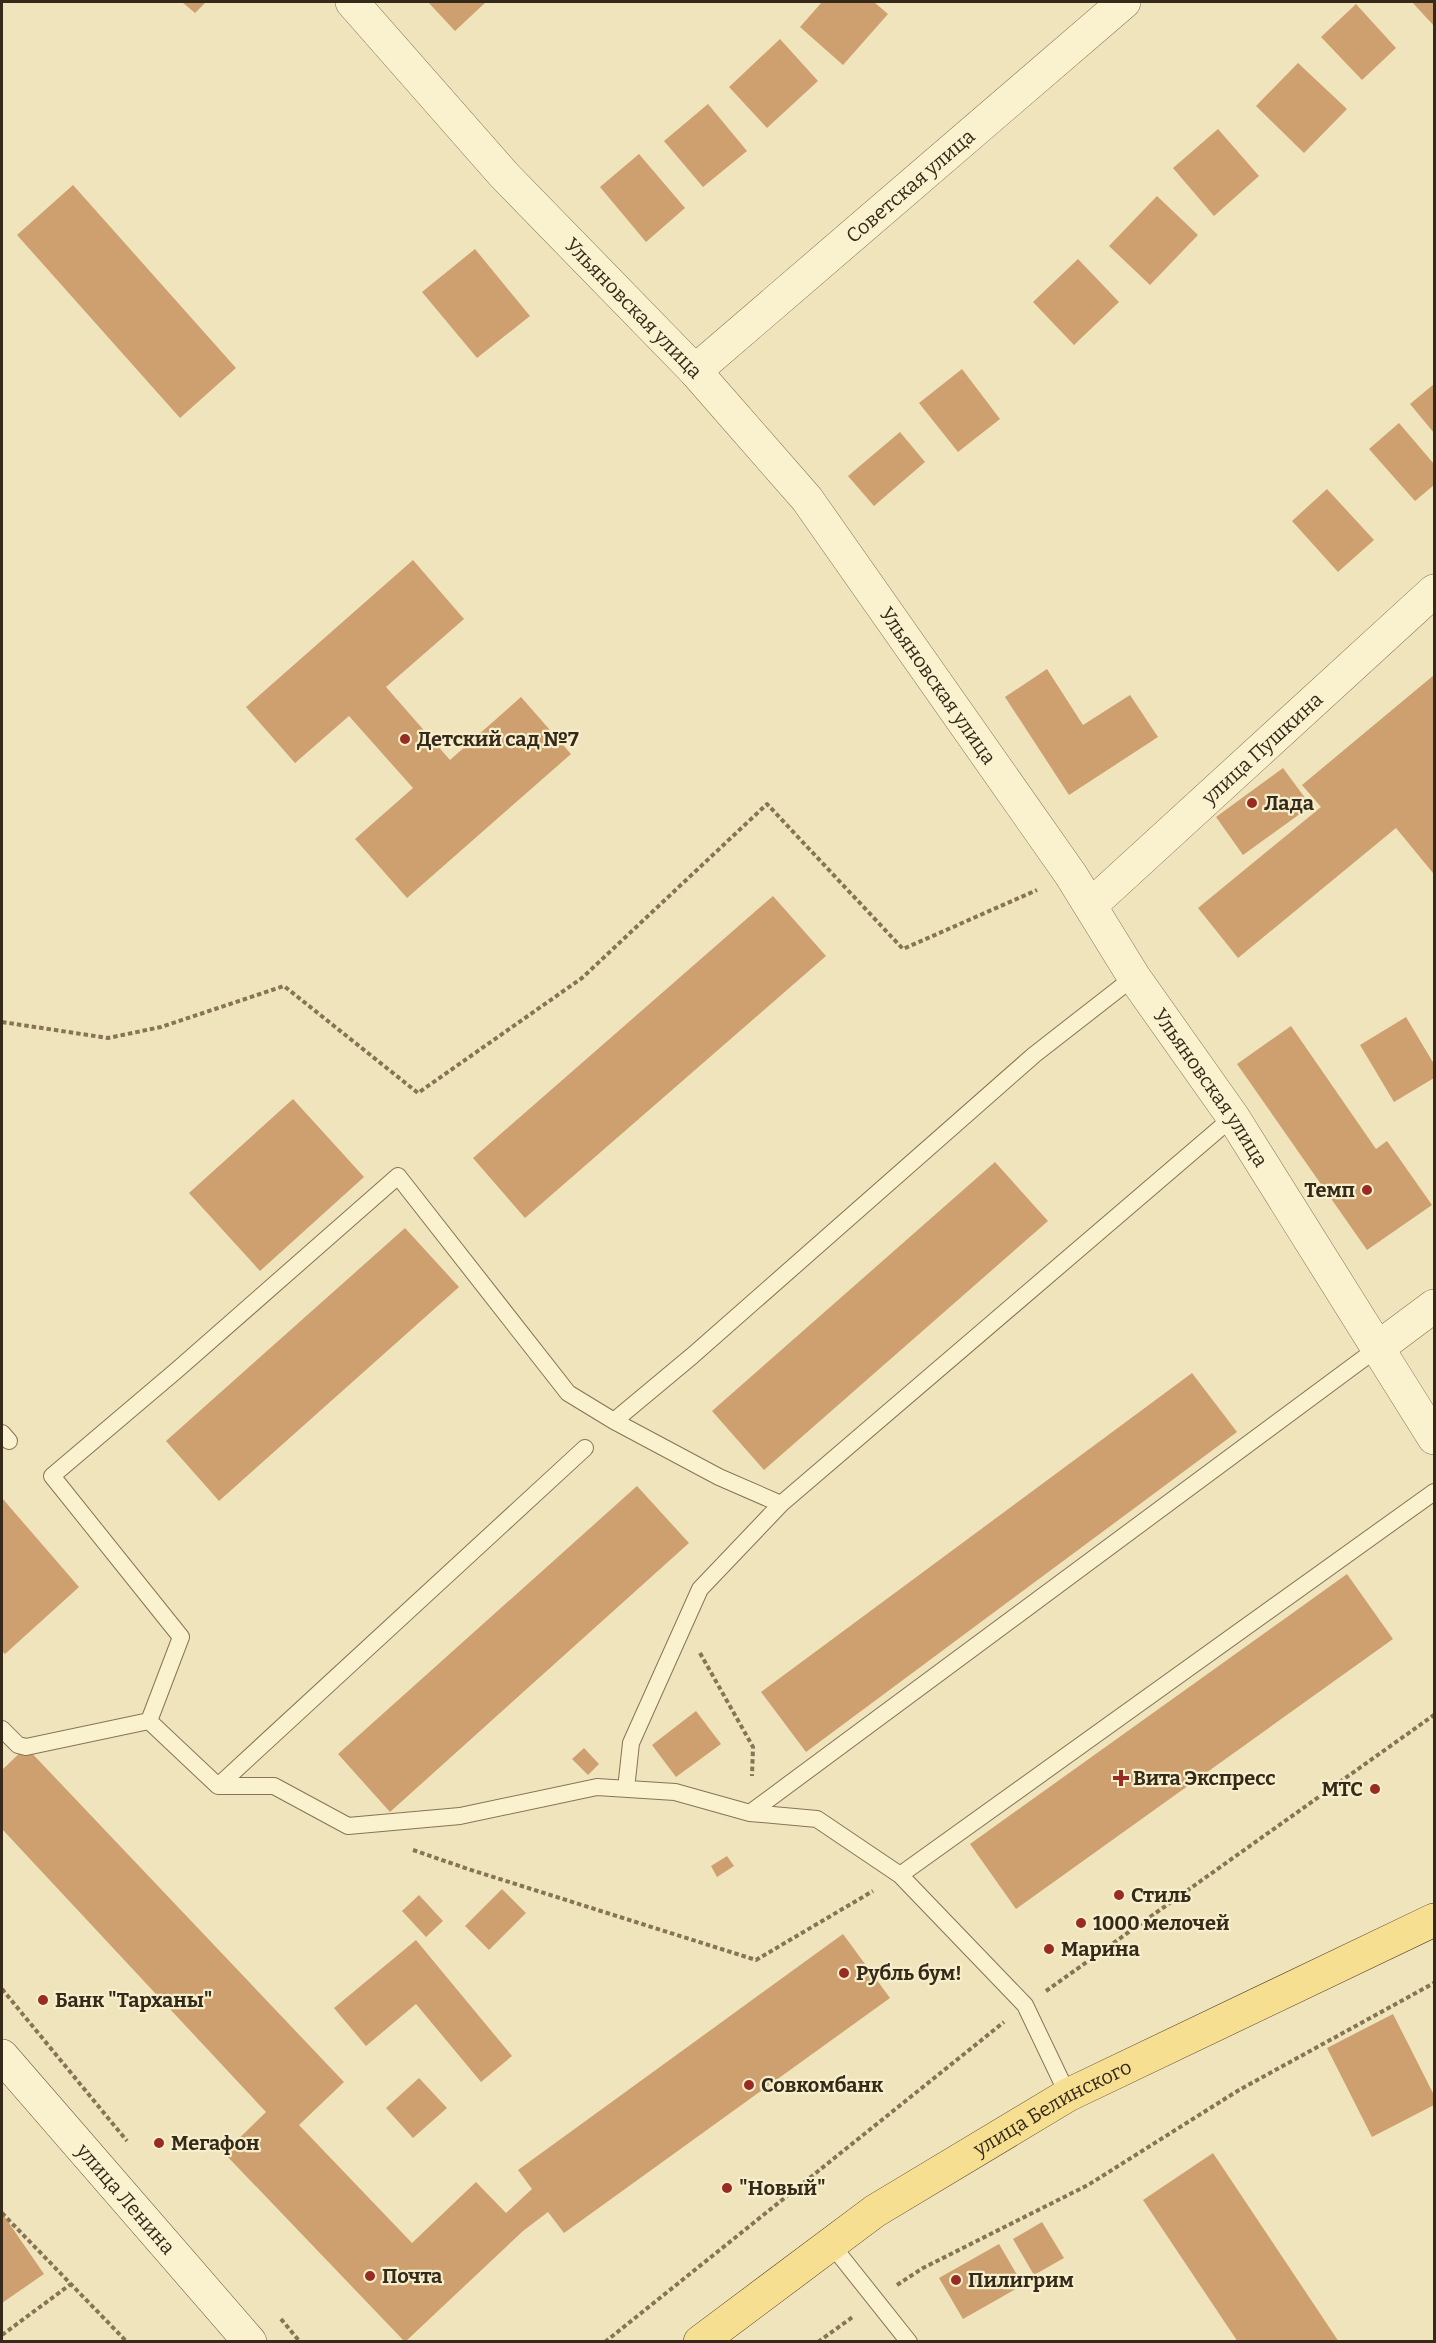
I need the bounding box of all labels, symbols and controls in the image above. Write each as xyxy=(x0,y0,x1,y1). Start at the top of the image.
street label: Советская улица xyxy=(841,124,980,248)
street label: Ульяновская улица xyxy=(560,233,707,383)
street label: Ульяновская улица xyxy=(875,602,1001,769)
street label: улица Пушкина xyxy=(1196,687,1327,810)
place label: Детский сад №7 xyxy=(417,727,579,751)
marker: Детский сад №7 xyxy=(398,732,412,746)
place label: Лада xyxy=(1264,791,1314,815)
marker: Лада xyxy=(1245,796,1259,810)
street label: Ульяновская улица xyxy=(1148,1004,1273,1171)
place label: Темп xyxy=(1304,1178,1355,1202)
marker: Темп xyxy=(1360,1183,1374,1197)
place label: Вита Экспресс xyxy=(1133,1766,1276,1790)
marker: Вита Экспресс xyxy=(1114,1771,1128,1785)
place label: МТС xyxy=(1321,1777,1363,1801)
marker: МТС xyxy=(1368,1782,1382,1796)
place label: Стиль xyxy=(1131,1883,1191,1907)
marker: Стиль xyxy=(1112,1888,1126,1902)
place label: 1000 мелочей xyxy=(1093,1911,1229,1935)
marker: 1000 мелочей xyxy=(1074,1916,1088,1930)
place label: Марина xyxy=(1061,1937,1140,1961)
marker: Марина xyxy=(1042,1942,1056,1956)
place label: Рубль бум! xyxy=(856,1961,962,1985)
marker: Рубль бум! xyxy=(837,1966,851,1980)
place label: Банк "Тарханы" xyxy=(55,1988,212,2012)
marker: Банк "Тарханы" xyxy=(36,1993,50,2007)
street label: улица Белинского xyxy=(968,2054,1135,2162)
place label: Совкомбанк xyxy=(761,2073,884,2097)
marker: Совкомбанк xyxy=(742,2078,756,2092)
place label: Мегафон xyxy=(171,2131,259,2155)
marker: Мегафон xyxy=(152,2136,166,2150)
street label: улица Ленина xyxy=(71,2138,180,2259)
place label: "Новый" xyxy=(739,2176,826,2200)
marker: "Новый" xyxy=(720,2181,734,2195)
place label: Почта xyxy=(382,2264,442,2288)
place label: Пилигрим xyxy=(968,2268,1074,2292)
marker: Почта xyxy=(363,2269,377,2283)
marker: Пилигрим xyxy=(949,2273,963,2287)

